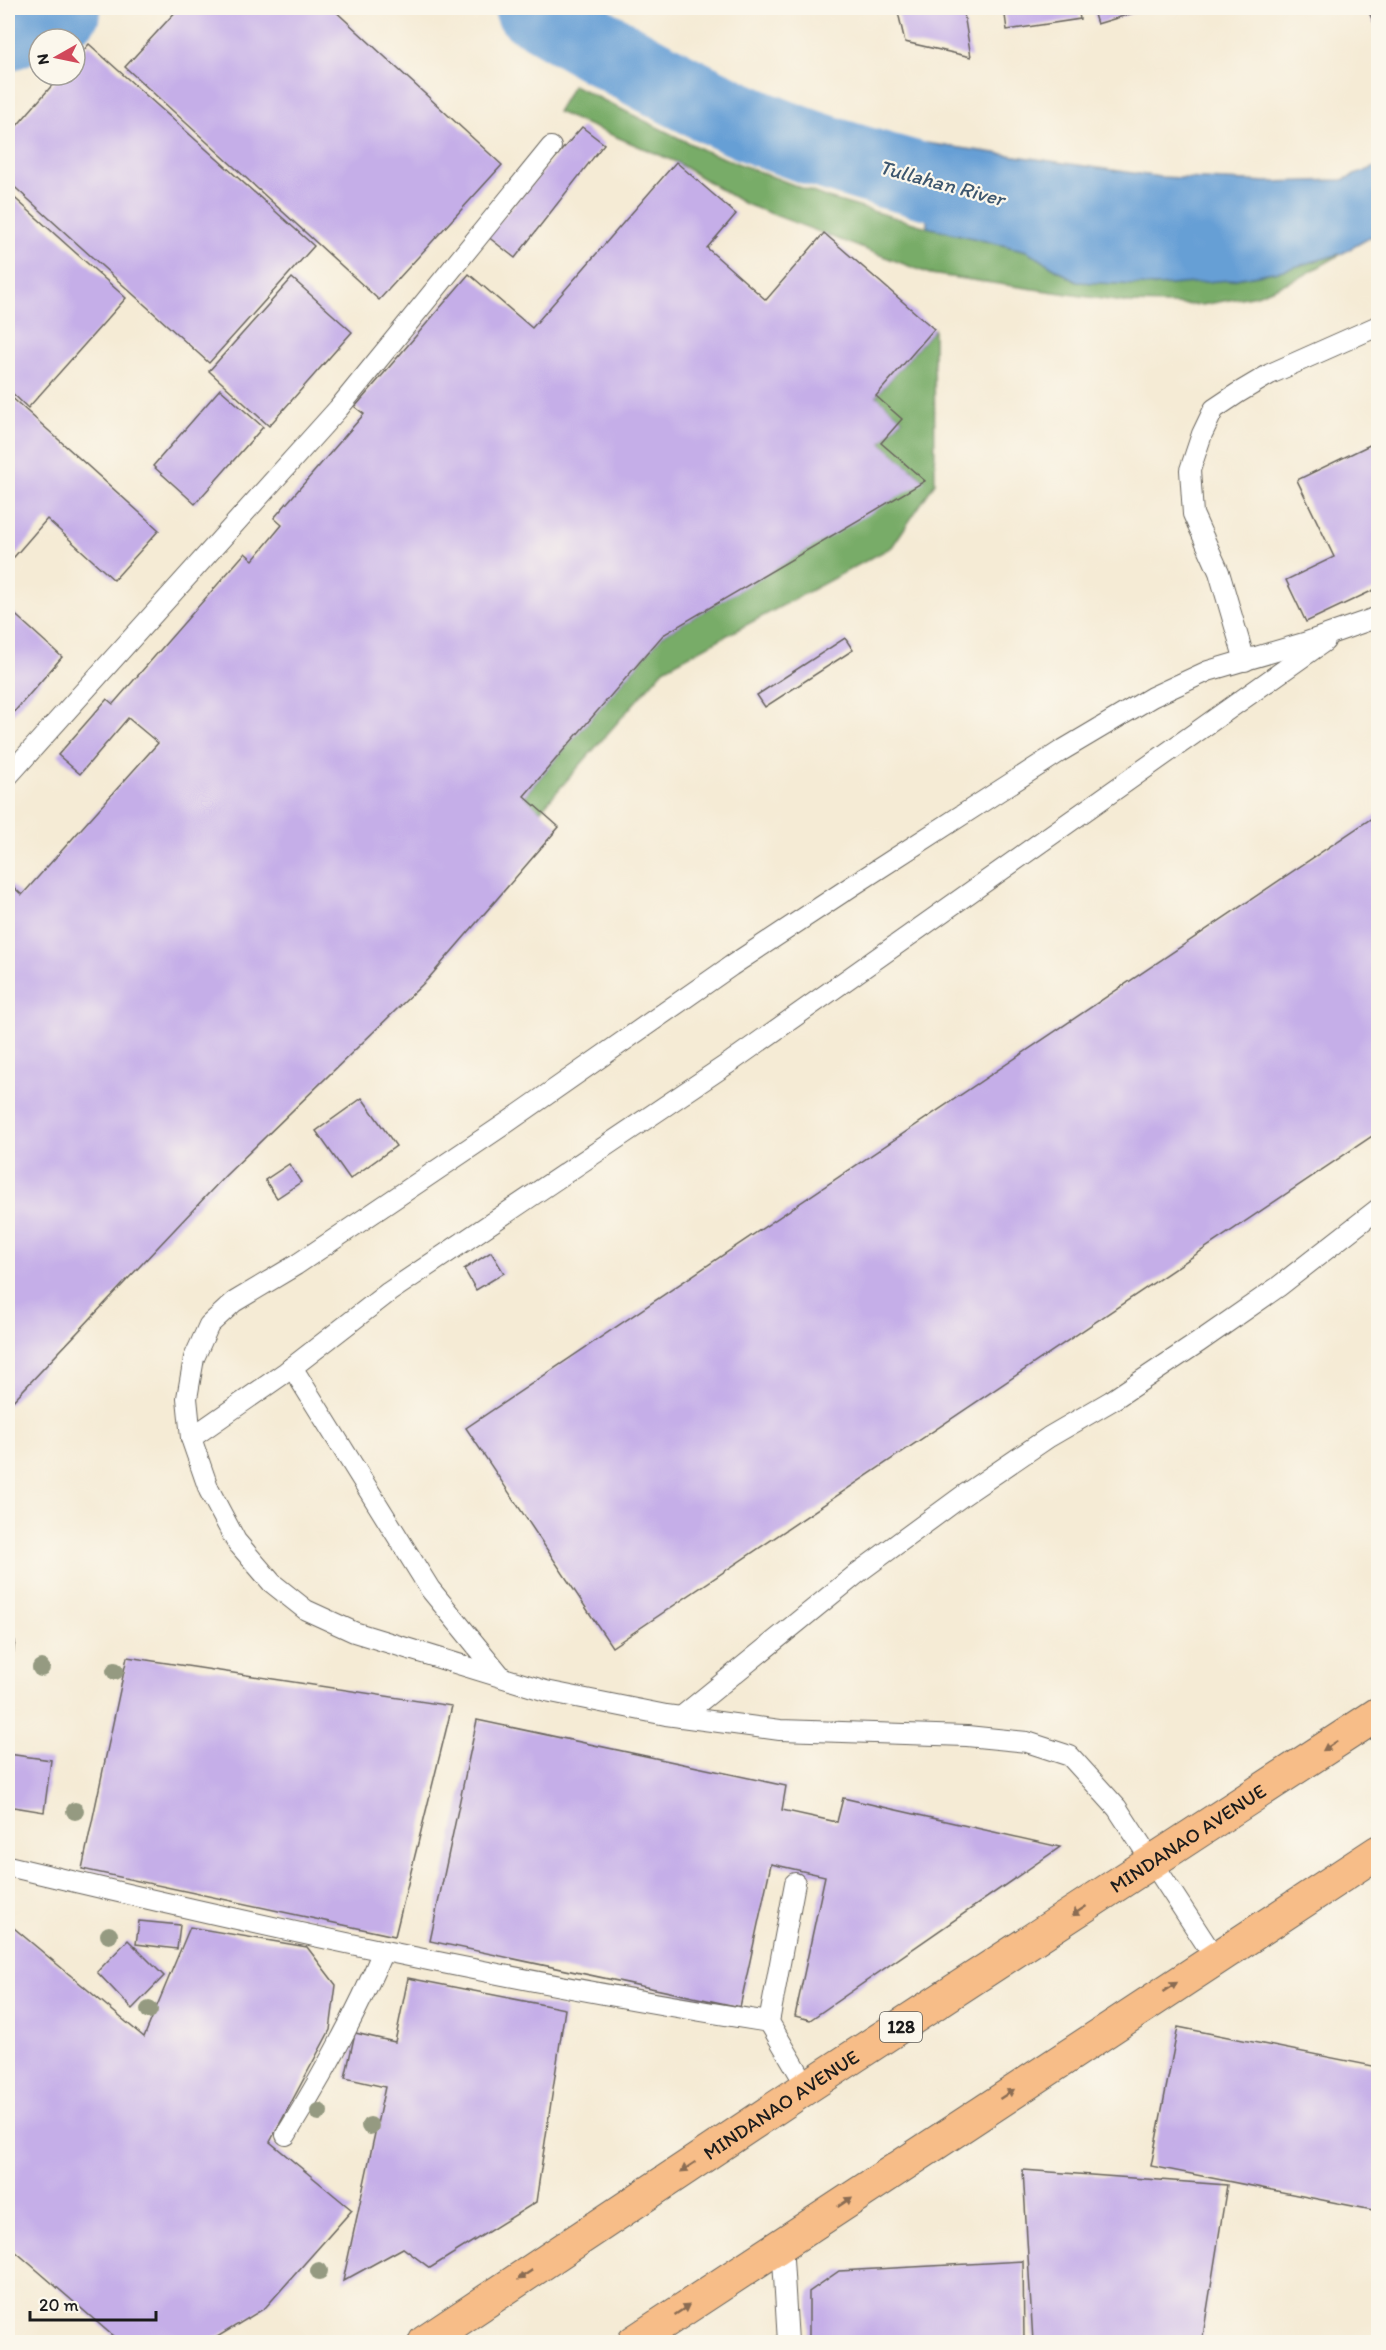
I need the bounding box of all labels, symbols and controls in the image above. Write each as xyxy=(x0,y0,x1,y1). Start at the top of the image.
north arrow xyxy=(27,27,87,87)
text: N xyxy=(32,52,53,66)
water label: Tullahan River xyxy=(877,154,1010,212)
one-way arrow xyxy=(1322,1740,1338,1752)
street label: MINDANAO AVENUE xyxy=(1105,1779,1270,1898)
one-way arrow xyxy=(1071,1905,1087,1916)
one-way arrow xyxy=(1162,1982,1178,1993)
road number: 128 xyxy=(880,2012,922,2042)
street label: MINDANAO AVENUE xyxy=(699,2044,863,2165)
one-way arrow xyxy=(999,2089,1015,2100)
one-way arrow xyxy=(680,2161,696,2173)
one-way arrow xyxy=(836,2196,852,2208)
one-way arrow xyxy=(517,2270,534,2281)
scale bar xyxy=(30,2284,156,2322)
text: 20 m xyxy=(39,2294,79,2316)
one-way arrow xyxy=(674,2304,690,2316)

